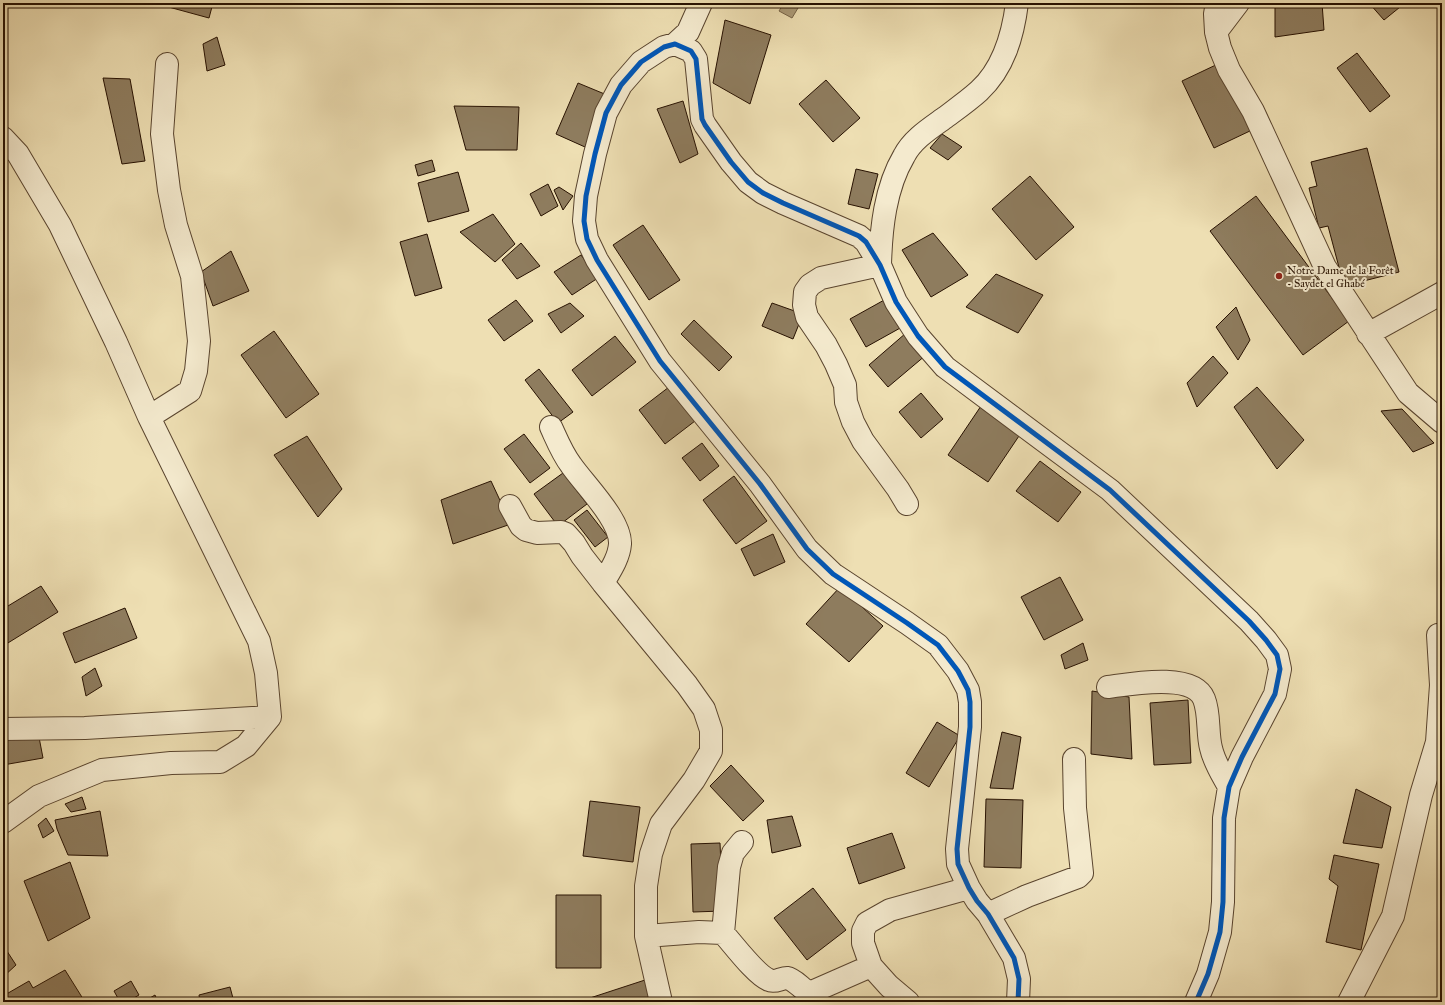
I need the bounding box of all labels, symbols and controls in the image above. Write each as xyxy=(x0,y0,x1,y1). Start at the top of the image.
place label: Notre Dame de la Forêt - Saydet el Ghabé xyxy=(1287,264,1394,290)
marker: Notre Dame de la Forêt - Saydet el Ghabé xyxy=(1274,271,1284,281)

